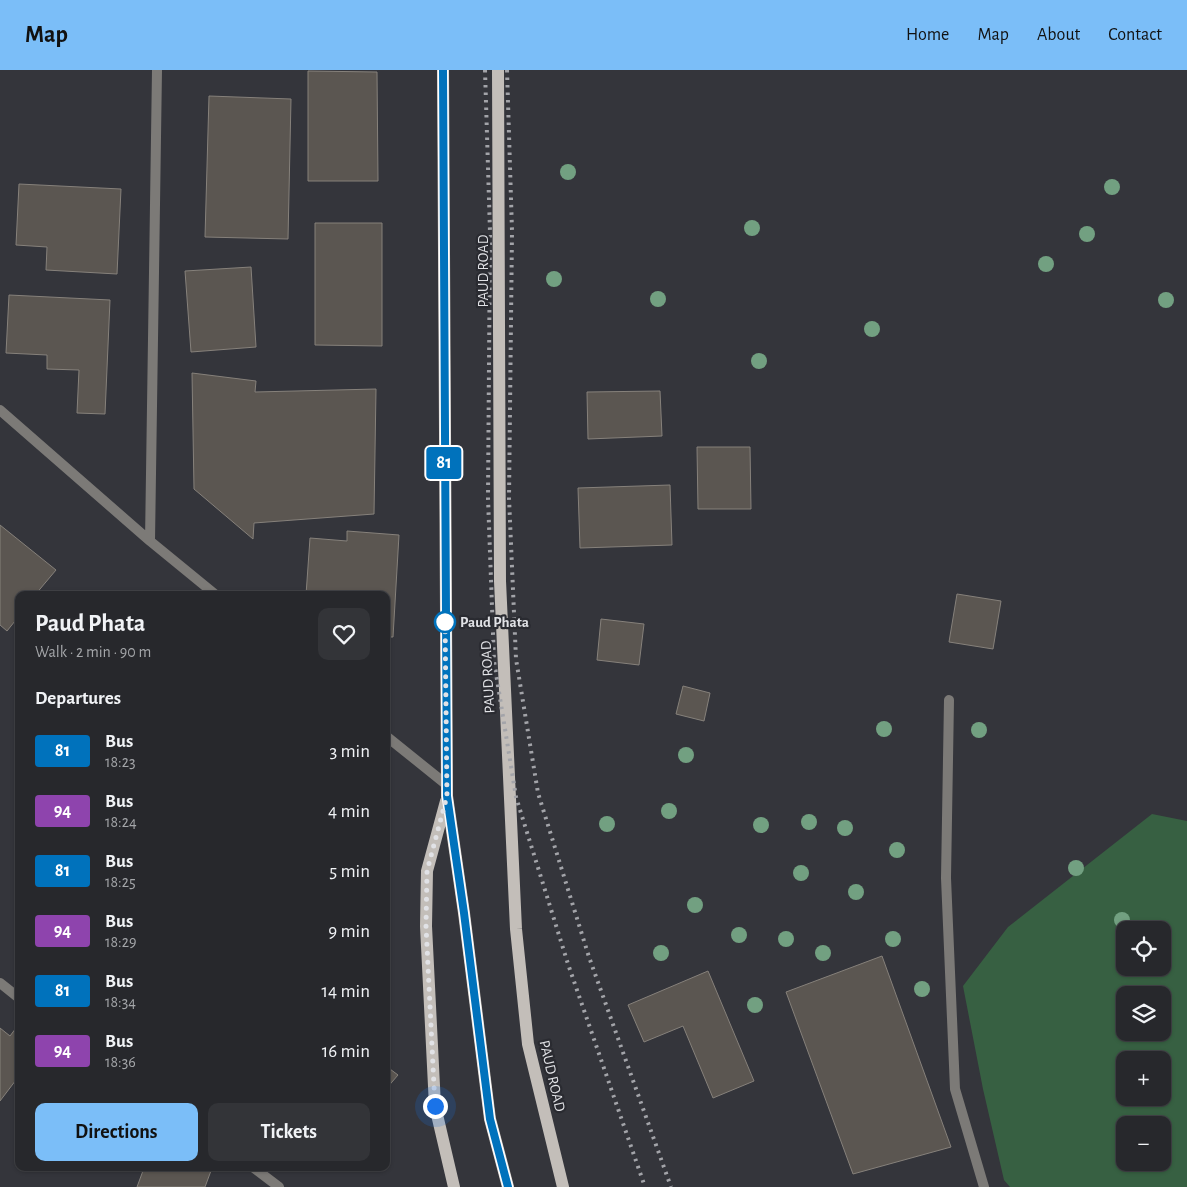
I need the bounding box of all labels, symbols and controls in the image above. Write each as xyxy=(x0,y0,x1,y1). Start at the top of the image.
text: Map xyxy=(25,23,68,47)
text: Home xyxy=(906,26,949,44)
text: Map xyxy=(977,26,1009,44)
text: About xyxy=(1037,26,1080,44)
text: Contact xyxy=(1108,26,1162,44)
street label: PAUD ROAD xyxy=(476,234,491,307)
line badge: 81 xyxy=(422,447,466,479)
text: 81 xyxy=(436,454,452,472)
button: heart xyxy=(318,608,370,660)
marker: Paud Phata xyxy=(434,611,456,633)
text: Paud Phata xyxy=(35,612,145,636)
place label: Paud Phata xyxy=(460,615,529,630)
street label: PAUD ROAD xyxy=(479,640,497,714)
text: Walk · 2 min · 90 m xyxy=(35,644,151,660)
text: Departures xyxy=(35,689,121,708)
text: Bus xyxy=(105,732,133,751)
text: 81 xyxy=(55,742,70,760)
text: 3 min xyxy=(329,742,370,761)
text: 18:23 xyxy=(105,754,136,770)
text: Bus xyxy=(105,792,133,811)
text: 94 xyxy=(54,802,71,820)
text: 4 min xyxy=(328,802,370,821)
text: 18:24 xyxy=(105,814,137,830)
text: Bus xyxy=(105,852,133,871)
text: 81 xyxy=(55,862,70,880)
text: 5 min xyxy=(329,862,370,881)
text: 18:25 xyxy=(105,874,136,890)
text: Bus xyxy=(105,912,133,931)
map controls xyxy=(1116,921,1171,1171)
button: locate xyxy=(1116,921,1171,976)
text: 94 xyxy=(54,922,71,940)
text: 9 min xyxy=(328,922,370,941)
text: 18:29 xyxy=(105,934,137,950)
text: Bus xyxy=(105,972,133,991)
text: 81 xyxy=(55,982,70,1000)
text: 14 min xyxy=(322,982,370,1001)
button: layers xyxy=(1116,986,1171,1041)
text: 18:34 xyxy=(105,994,136,1010)
text: Bus xyxy=(105,1032,133,1051)
street label: PAUD ROAD xyxy=(536,1039,568,1113)
text: 94 xyxy=(54,1042,71,1060)
text: 16 min xyxy=(322,1042,370,1061)
button: + xyxy=(1116,1051,1171,1106)
text: 18:36 xyxy=(105,1054,136,1070)
your location xyxy=(423,1094,448,1119)
button: Directions xyxy=(35,1103,198,1161)
button: Tickets xyxy=(208,1103,370,1161)
button: − xyxy=(1116,1116,1171,1171)

